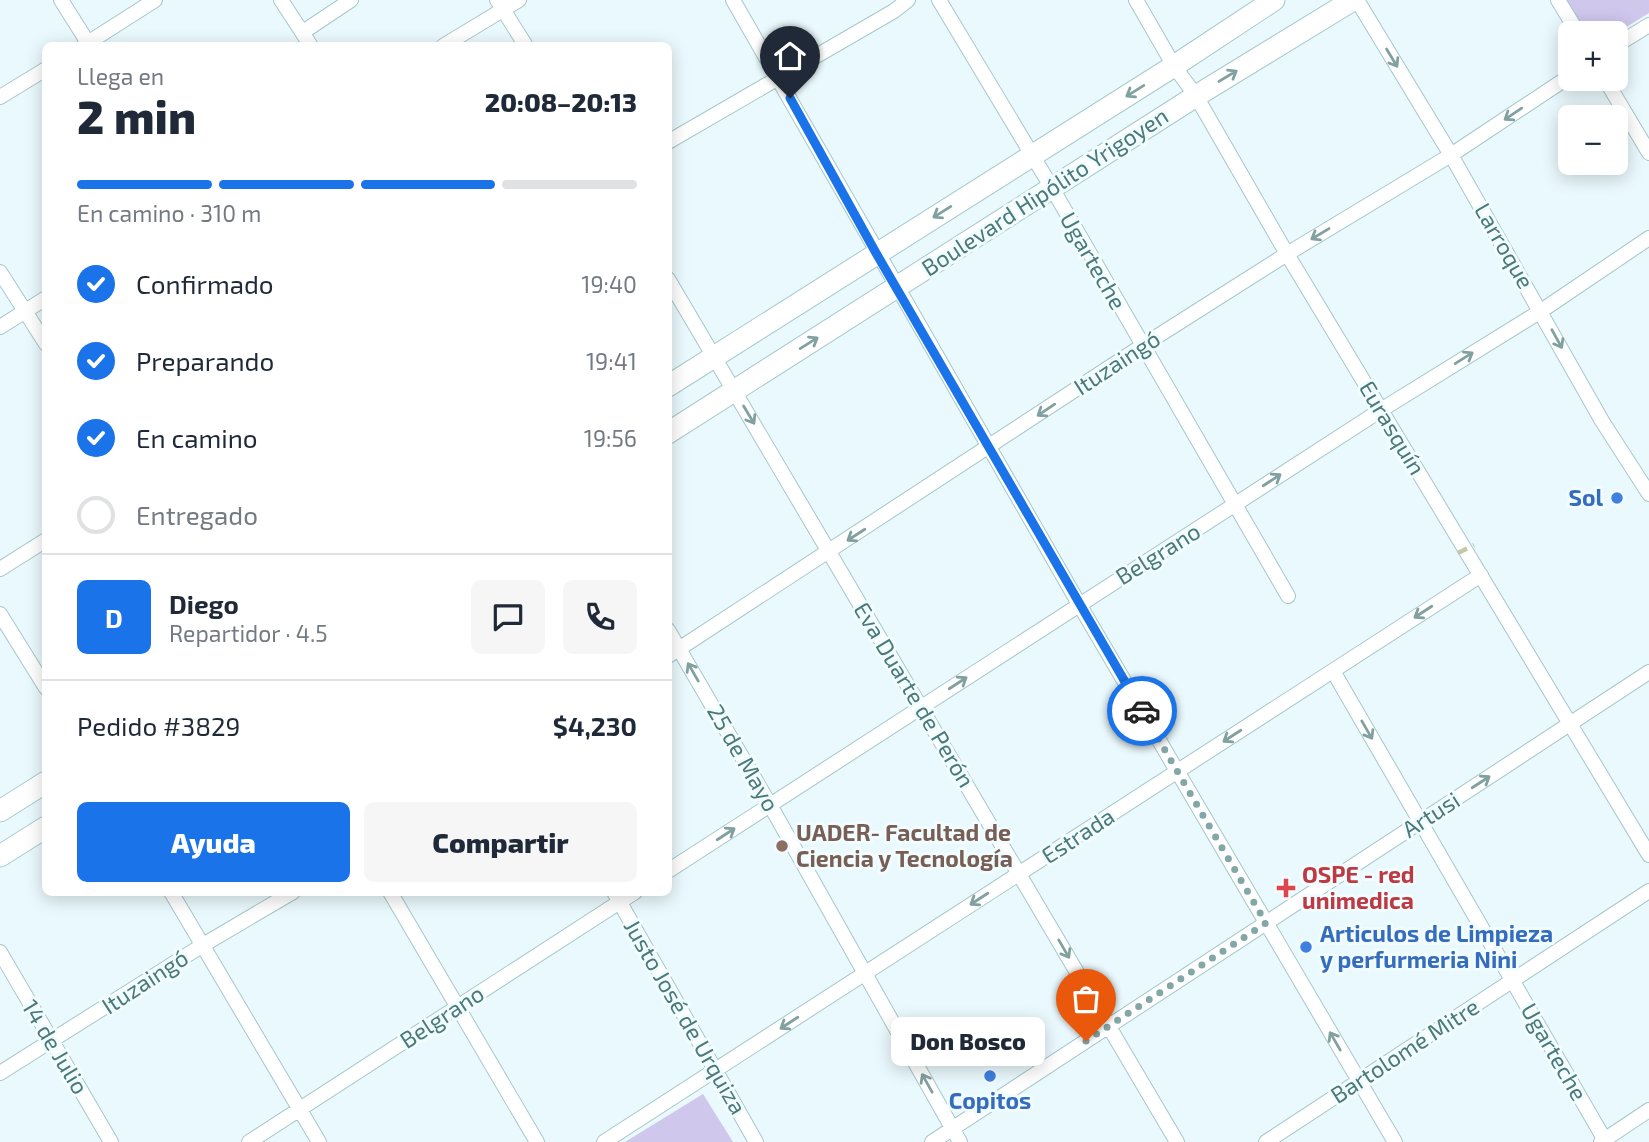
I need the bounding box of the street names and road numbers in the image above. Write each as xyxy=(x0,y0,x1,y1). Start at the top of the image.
street label: Boulevard Hipólito Yrigoyen xyxy=(916,101,1173,281)
street label: Larroque xyxy=(1469,198,1541,293)
street label: Ugarteche xyxy=(1055,207,1133,314)
street label: Ituzaingó xyxy=(1068,324,1165,400)
street label: Eurasquín xyxy=(1354,375,1432,480)
street label: Belgrano xyxy=(1110,516,1205,590)
street label: Eva Duarte de Perón xyxy=(849,597,981,792)
street label: 25 de Mayo xyxy=(702,699,786,816)
street label: Artusi xyxy=(1396,785,1464,843)
street label: Estrada xyxy=(1036,801,1119,869)
street label: Justo José de Urquiza xyxy=(619,914,753,1119)
street label: Ituzaingó xyxy=(96,943,193,1019)
street label: Belgrano xyxy=(394,979,489,1054)
street label: Bartolomé Mitre xyxy=(1325,992,1484,1109)
street label: 14 de Julio xyxy=(17,994,95,1099)
street label: Ugarteche xyxy=(1516,998,1594,1105)

